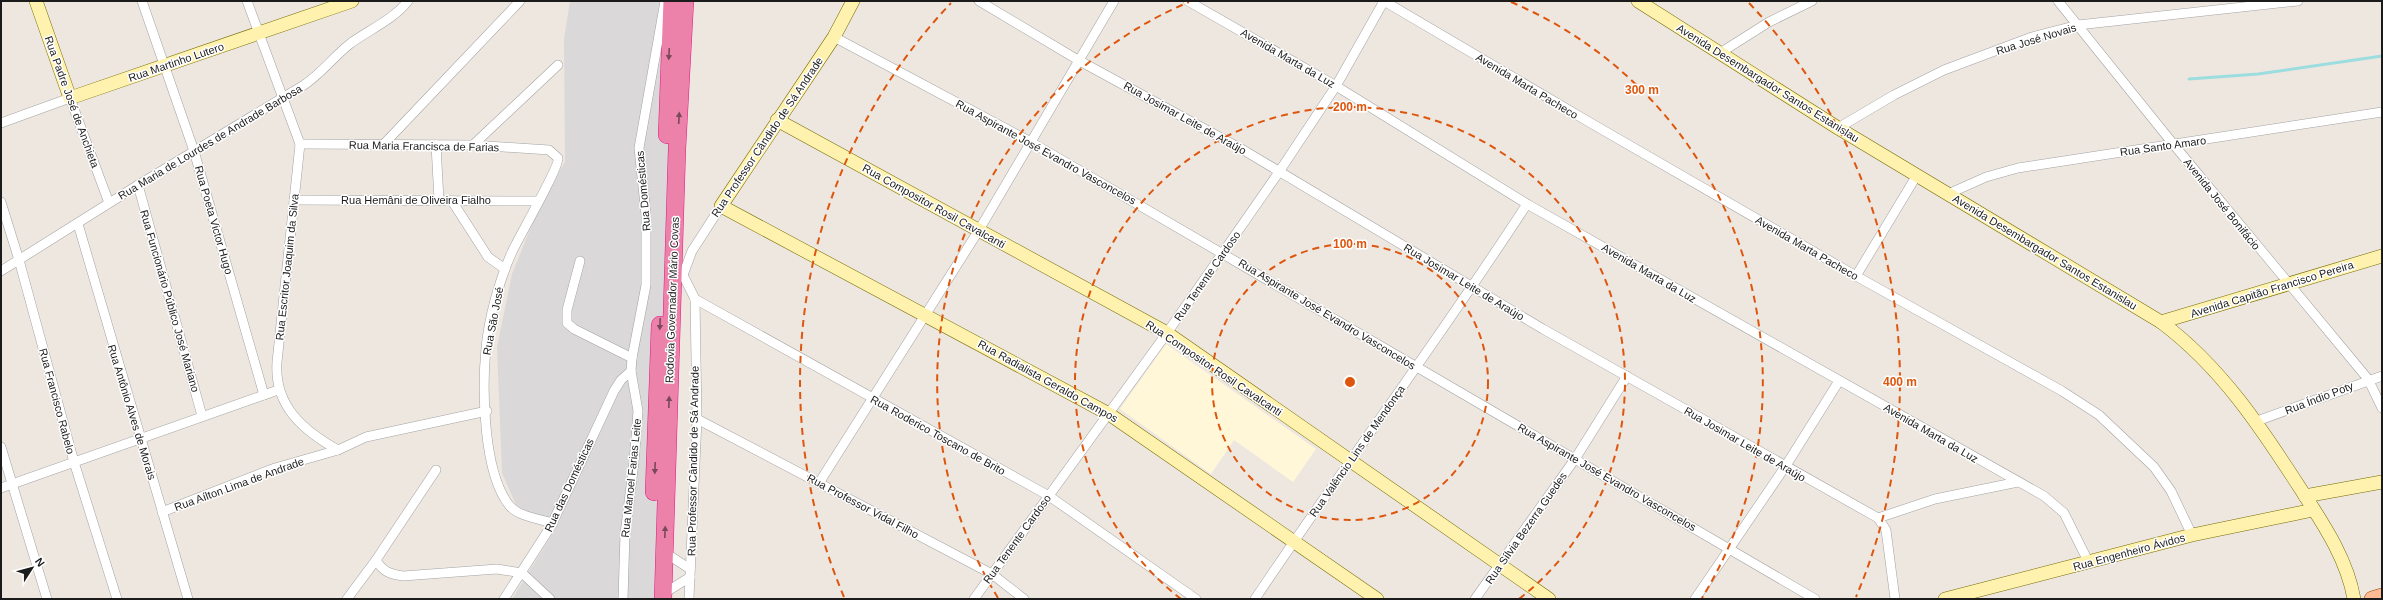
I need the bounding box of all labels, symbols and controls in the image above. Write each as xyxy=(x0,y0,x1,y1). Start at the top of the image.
street label: Rua José Novais xyxy=(1994,21,2078,57)
street label: Avenida Desembargador Santos Estanislau xyxy=(1675,22,1861,144)
street label: Avenida Marta da Luz xyxy=(1239,26,1337,90)
street label: Rua Padre José de Anchieta xyxy=(43,34,102,170)
street label: Rua Martinho Lutero xyxy=(127,40,225,84)
one-way arrow xyxy=(666,48,673,60)
street label: Avenida Marta Pacheco xyxy=(1474,51,1580,121)
street label: Rua Professor Cândido de Sá Andrade xyxy=(709,55,825,219)
street label: Rua Josimar Leite de Araújo xyxy=(1122,79,1248,157)
street label: Rua Maria de Lourdes de Andrade Barbosa xyxy=(116,82,305,202)
text: 300 m xyxy=(1625,83,1659,97)
street label: Rua Aspirante José Evandro Vasconcelos xyxy=(954,97,1139,207)
text: 200 m xyxy=(1333,100,1367,114)
one-way arrow xyxy=(675,112,682,124)
street label: Rua Santo Amaro xyxy=(2119,134,2207,158)
street label: Rua Maria Francisca de Farias xyxy=(349,139,500,153)
street label: Rua Domésticas xyxy=(633,150,652,232)
street label: Avenida José Bonifácio xyxy=(2181,156,2263,252)
street label: Rua Compositor Rosil Cavalcanti xyxy=(861,162,1007,250)
street label: Rua Poeta Victor Hugo xyxy=(193,164,235,276)
street label: Rua Escritor Joaquim da Silva xyxy=(273,192,301,341)
street label: Avenida Desembargador Santos Estanislau xyxy=(1951,192,2139,312)
street label: Rua Hemâni de Oliveira Fialho xyxy=(341,194,491,206)
street label: Rua Funcionário Público José Mariano xyxy=(138,209,202,393)
street label: Avenida Marta Pacheco xyxy=(1754,214,1860,282)
street label: Rodovia Governador Mário Covas xyxy=(663,216,681,383)
street label: Rua Tenente Cardoso xyxy=(1171,229,1243,323)
text: 100 m xyxy=(1333,237,1367,251)
street label: Rua Josimar Leite de Araújo xyxy=(1402,241,1526,323)
street label: Avenida Marta da Luz xyxy=(1600,241,1698,305)
street label: Rua Aspirante José Evandro Vasconcelos xyxy=(1236,256,1418,372)
street label: Avenida Capitão Francisco Pereira xyxy=(2189,258,2356,320)
street label: Rua São José xyxy=(481,286,505,356)
one-way arrow xyxy=(657,318,663,331)
street label: Rua Compositor Rosil Cavalcanti xyxy=(1144,318,1284,418)
street label: Rua Radialista Geraldo Campos xyxy=(976,338,1120,425)
street label: Rua Antônio Alves de Morais xyxy=(106,343,158,481)
street label: Rua Francisco Rabelo xyxy=(37,347,77,455)
street label: Rua Professor Cândido de Sá Andrade xyxy=(685,366,701,556)
centre of rings xyxy=(1343,375,1357,389)
text: 400 m xyxy=(1883,375,1917,389)
street label: Rua Índio Poty xyxy=(2283,379,2355,417)
street label: Rua Valêncio Lins de Mendonça xyxy=(1307,382,1408,519)
street label: Rua Roderico Toscano de Brito xyxy=(869,393,1007,477)
one-way arrow xyxy=(666,395,672,408)
street label: Avenida Marta da Luz xyxy=(1882,401,1980,465)
street label: Rua Josimar Leite de Araújo xyxy=(1682,404,1808,484)
street label: Rua Manoel Farias Leite xyxy=(619,418,643,538)
street label: Rua Aspirante José Evandro Vasconcelos xyxy=(1516,421,1699,533)
street label: Rua das Domésticas xyxy=(542,436,596,534)
street label: Rua Aílton Lima de Andrade xyxy=(173,455,305,513)
one-way arrow xyxy=(652,462,658,475)
street label: Rua Sílvia Bezerra Guedes xyxy=(1483,470,1569,586)
street label: Rua Professor Vidal Filho xyxy=(805,471,921,541)
street label: Rua Tenente Cardoso xyxy=(981,492,1053,586)
one-way arrow xyxy=(662,525,668,538)
street label: Rua Engenheiro Ávidos xyxy=(2072,531,2187,573)
north arrow xyxy=(12,548,52,588)
text: N xyxy=(33,555,47,569)

